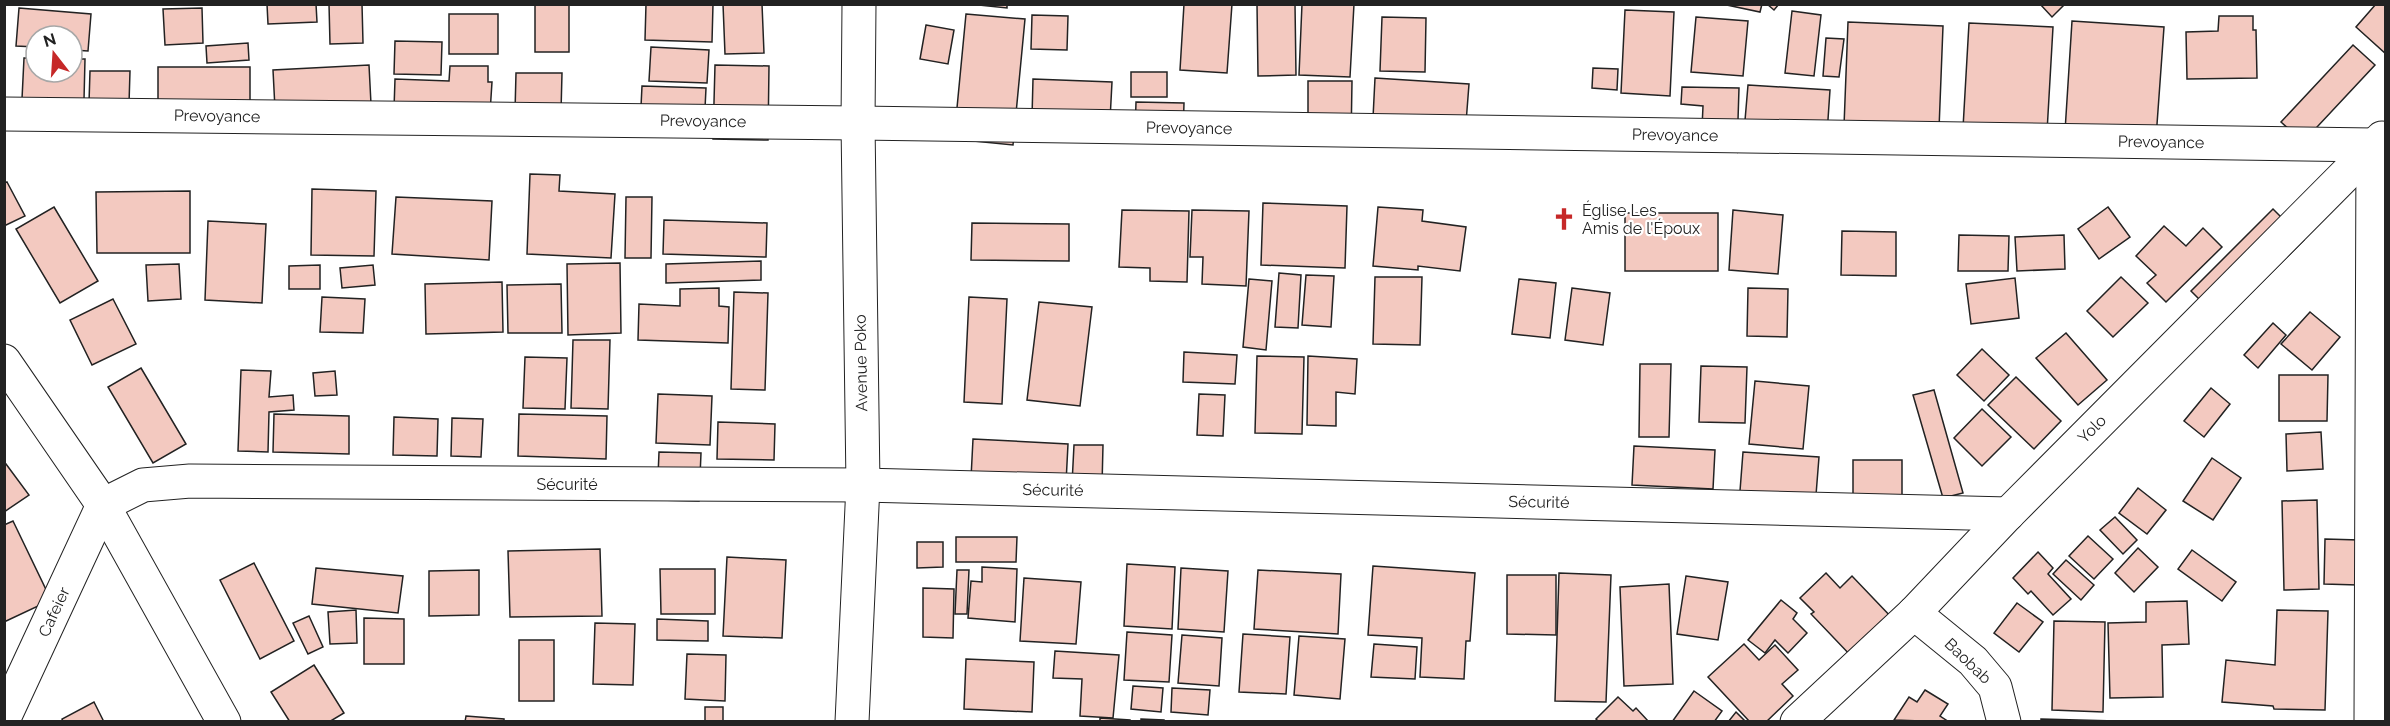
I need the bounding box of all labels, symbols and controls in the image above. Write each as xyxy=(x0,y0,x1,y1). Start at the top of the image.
north arrow xyxy=(24,24,84,84)
text: N xyxy=(41,29,58,51)
street label: Prevoyance xyxy=(174,106,260,126)
street label: Prevoyance xyxy=(660,111,746,131)
street label: Prevoyance xyxy=(1146,118,1232,138)
street label: Prevoyance xyxy=(1632,125,1718,145)
street label: Prevoyance xyxy=(2118,132,2204,152)
place label: Église Les Amis de l'Époux xyxy=(1582,200,1700,238)
church icon: Église Les Amis de l'Époux xyxy=(1551,206,1577,232)
street label: Avenue Poko xyxy=(851,314,871,412)
street label: Yolo xyxy=(2074,411,2110,447)
street label: Sécurité xyxy=(536,475,598,494)
street label: Sécurité xyxy=(1022,480,1084,500)
street label: Sécurité xyxy=(1508,492,1570,512)
street label: Cafeier xyxy=(34,584,74,640)
street label: Baobab xyxy=(1941,634,1995,688)

